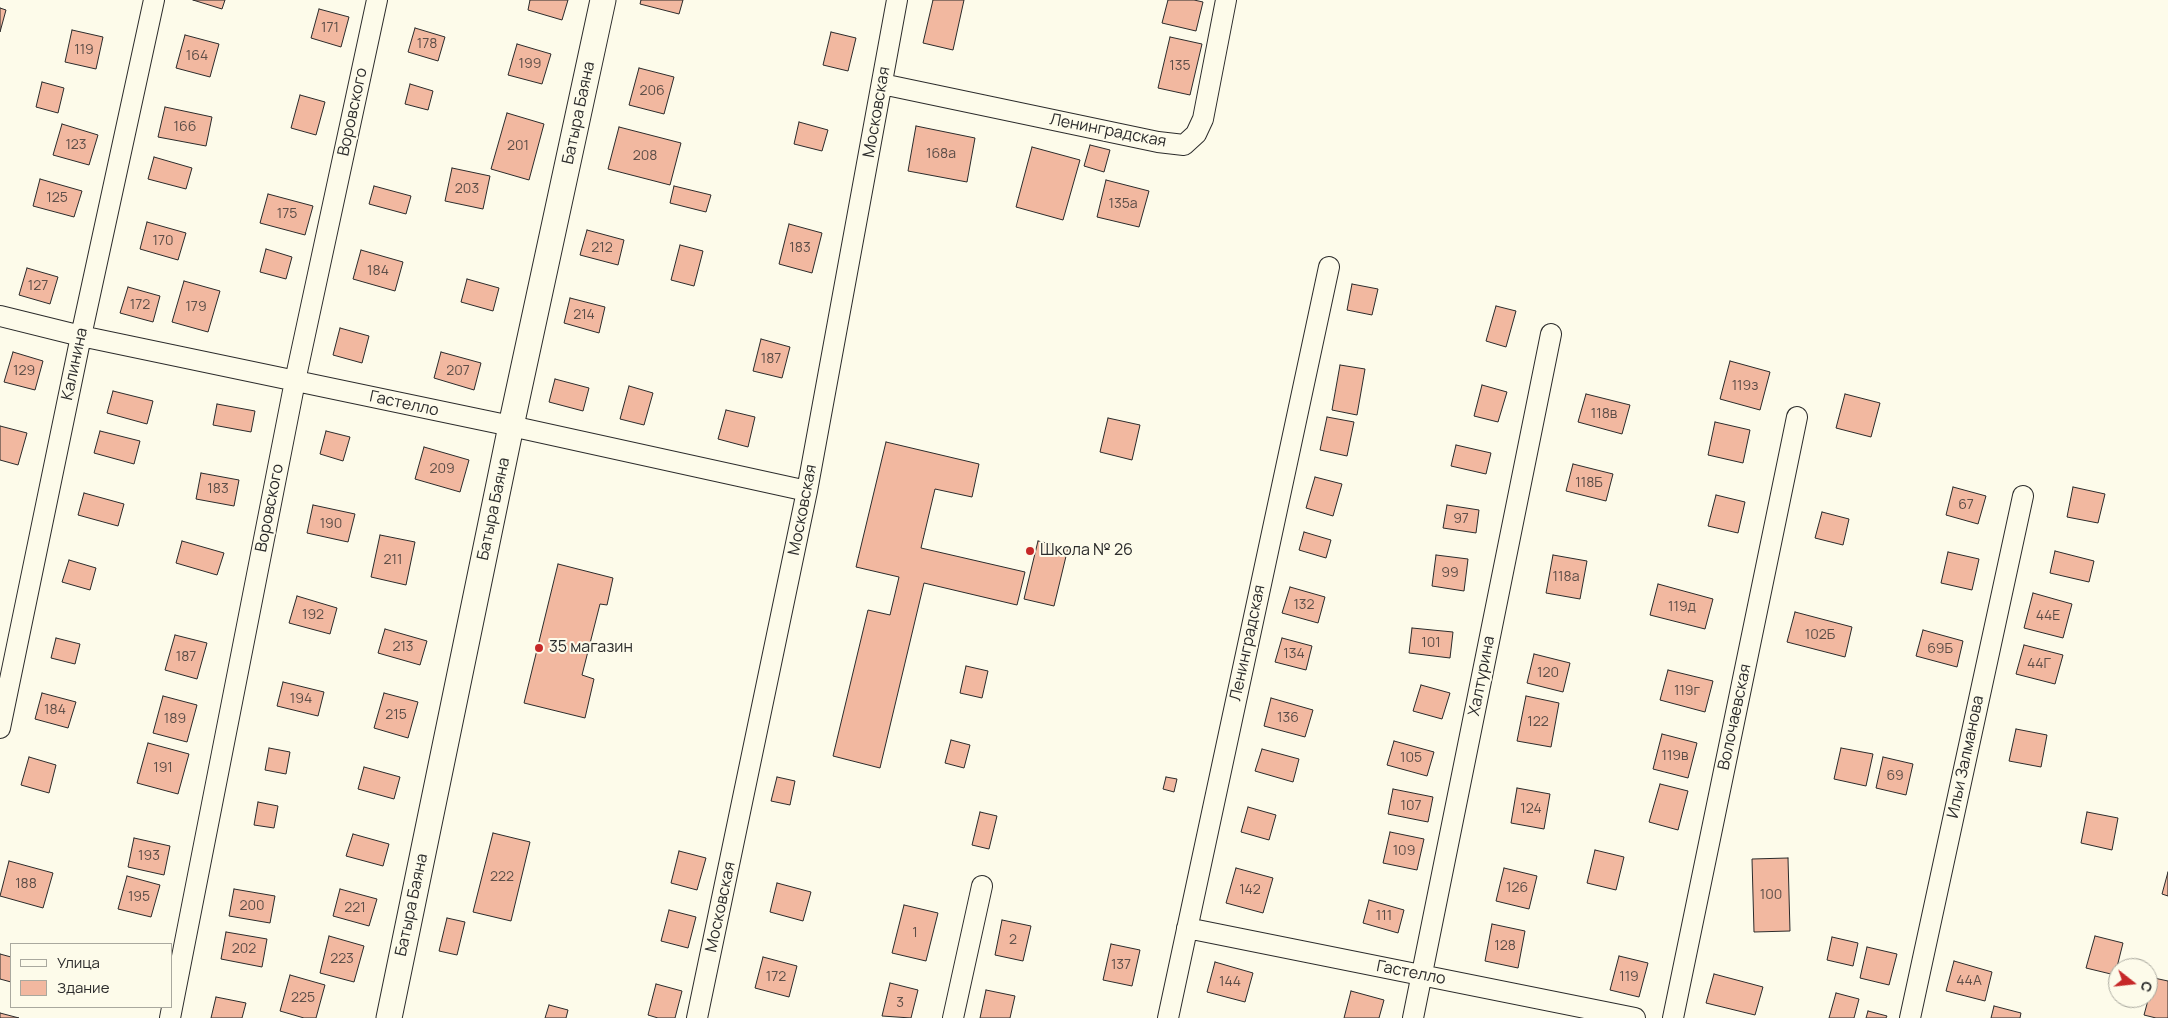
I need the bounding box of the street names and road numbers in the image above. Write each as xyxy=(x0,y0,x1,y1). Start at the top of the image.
street label: Батыра Баяна xyxy=(559,60,599,166)
street label: Московская xyxy=(860,65,894,159)
street label: Воровского xyxy=(334,66,372,158)
street label: Ленинградская xyxy=(1048,110,1168,152)
street label: Калинина xyxy=(58,326,92,402)
street label: Гастелло xyxy=(368,387,440,421)
street label: Батыра Баяна xyxy=(474,456,514,562)
street label: Воровского xyxy=(252,462,288,554)
street label: Московская xyxy=(785,463,821,557)
street label: Ленинградская xyxy=(1226,583,1270,703)
street label: Халтурина xyxy=(1465,634,1499,718)
street label: Волочаевская xyxy=(1714,662,1756,772)
street label: Ильи Залманова xyxy=(1944,694,1988,820)
street label: Батыра Баяна xyxy=(392,852,432,958)
street label: Московская xyxy=(702,860,740,954)
street label: Гастелло xyxy=(1375,957,1447,989)

